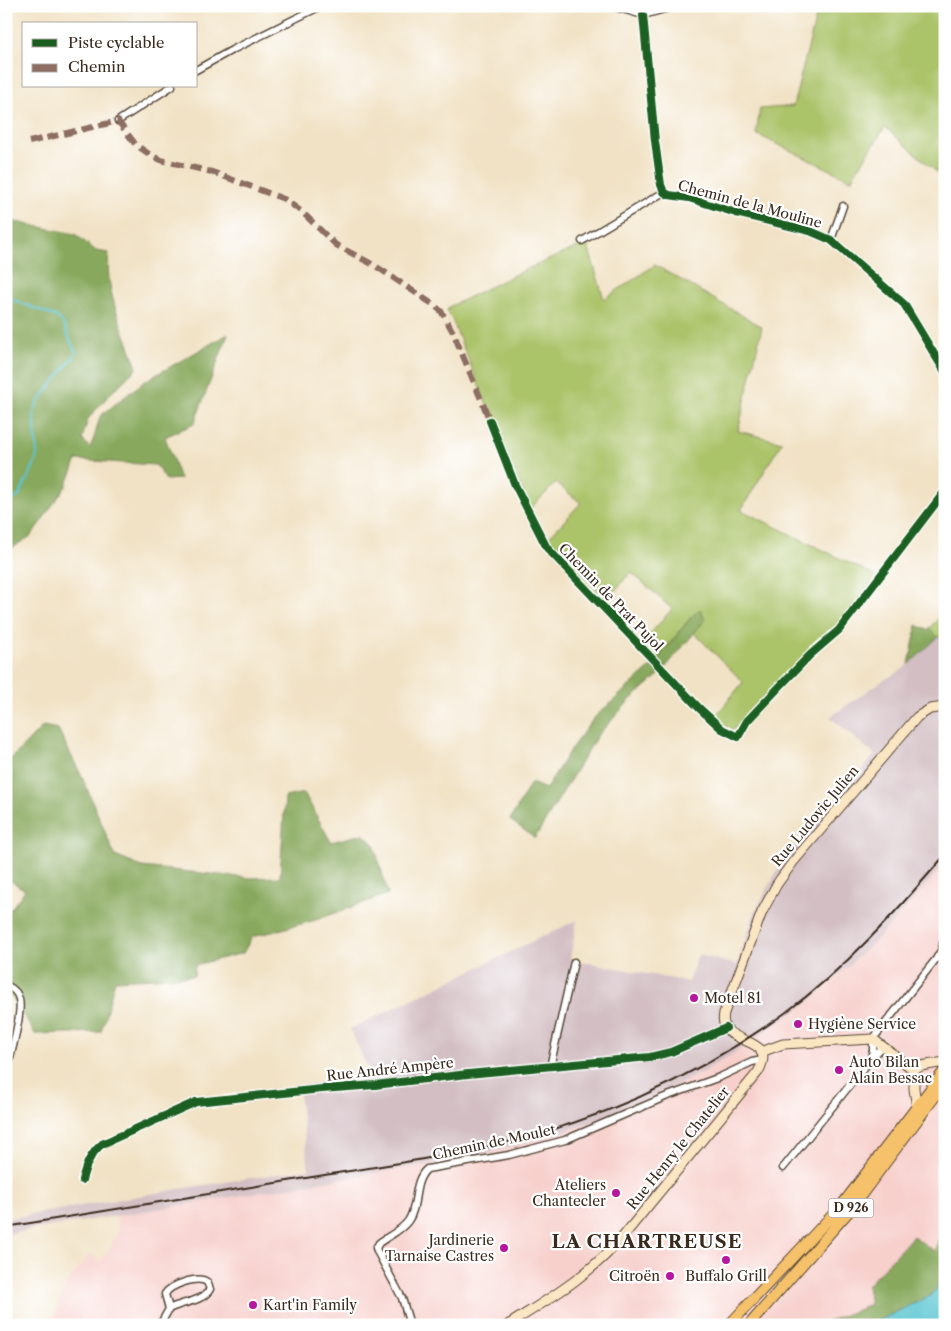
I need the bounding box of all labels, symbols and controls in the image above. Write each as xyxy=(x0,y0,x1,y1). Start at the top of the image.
legend xyxy=(22,22,198,88)
text: Piste cyclable xyxy=(68,33,164,52)
text: Chemin xyxy=(68,57,126,76)
street label: Chemin de la Mouline xyxy=(676,176,824,232)
street label: Chemin de Prat Pujol xyxy=(555,539,667,655)
street label: Rue Ludovic Julien xyxy=(768,762,863,870)
place label: Motel 81 xyxy=(704,989,761,1007)
marker: Motel 81 xyxy=(688,992,700,1004)
place label: Hygiène Service xyxy=(808,1015,916,1033)
marker: Hygiène Service xyxy=(792,1018,804,1030)
street label: Rue André Ampère xyxy=(326,1053,455,1085)
place label: Auto Bilan Alain Bessac xyxy=(848,1053,932,1087)
marker: Auto Bilan Alain Bessac xyxy=(833,1064,845,1076)
street label: Rue Henry le Chatelier xyxy=(623,1083,733,1213)
street label: Chemin de Moulet xyxy=(431,1120,557,1164)
place label: Ateliers Chantecler xyxy=(532,1176,606,1210)
marker: Ateliers Chantecler xyxy=(610,1187,622,1199)
road number: D 926 xyxy=(828,1198,874,1218)
district label: LA CHARTREUSE xyxy=(552,1230,742,1253)
place label: Jardinerie Tarnaise Castres xyxy=(385,1231,494,1265)
marker: Jardinerie Tarnaise Castres xyxy=(498,1242,510,1254)
marker: Buffalo Grill xyxy=(720,1254,732,1266)
place label: Citroën xyxy=(609,1267,660,1285)
place label: Buffalo Grill xyxy=(685,1267,767,1285)
marker: Citroën xyxy=(664,1270,676,1282)
place label: Kart'in Family xyxy=(263,1296,357,1314)
marker: Kart'in Family xyxy=(247,1299,259,1311)

